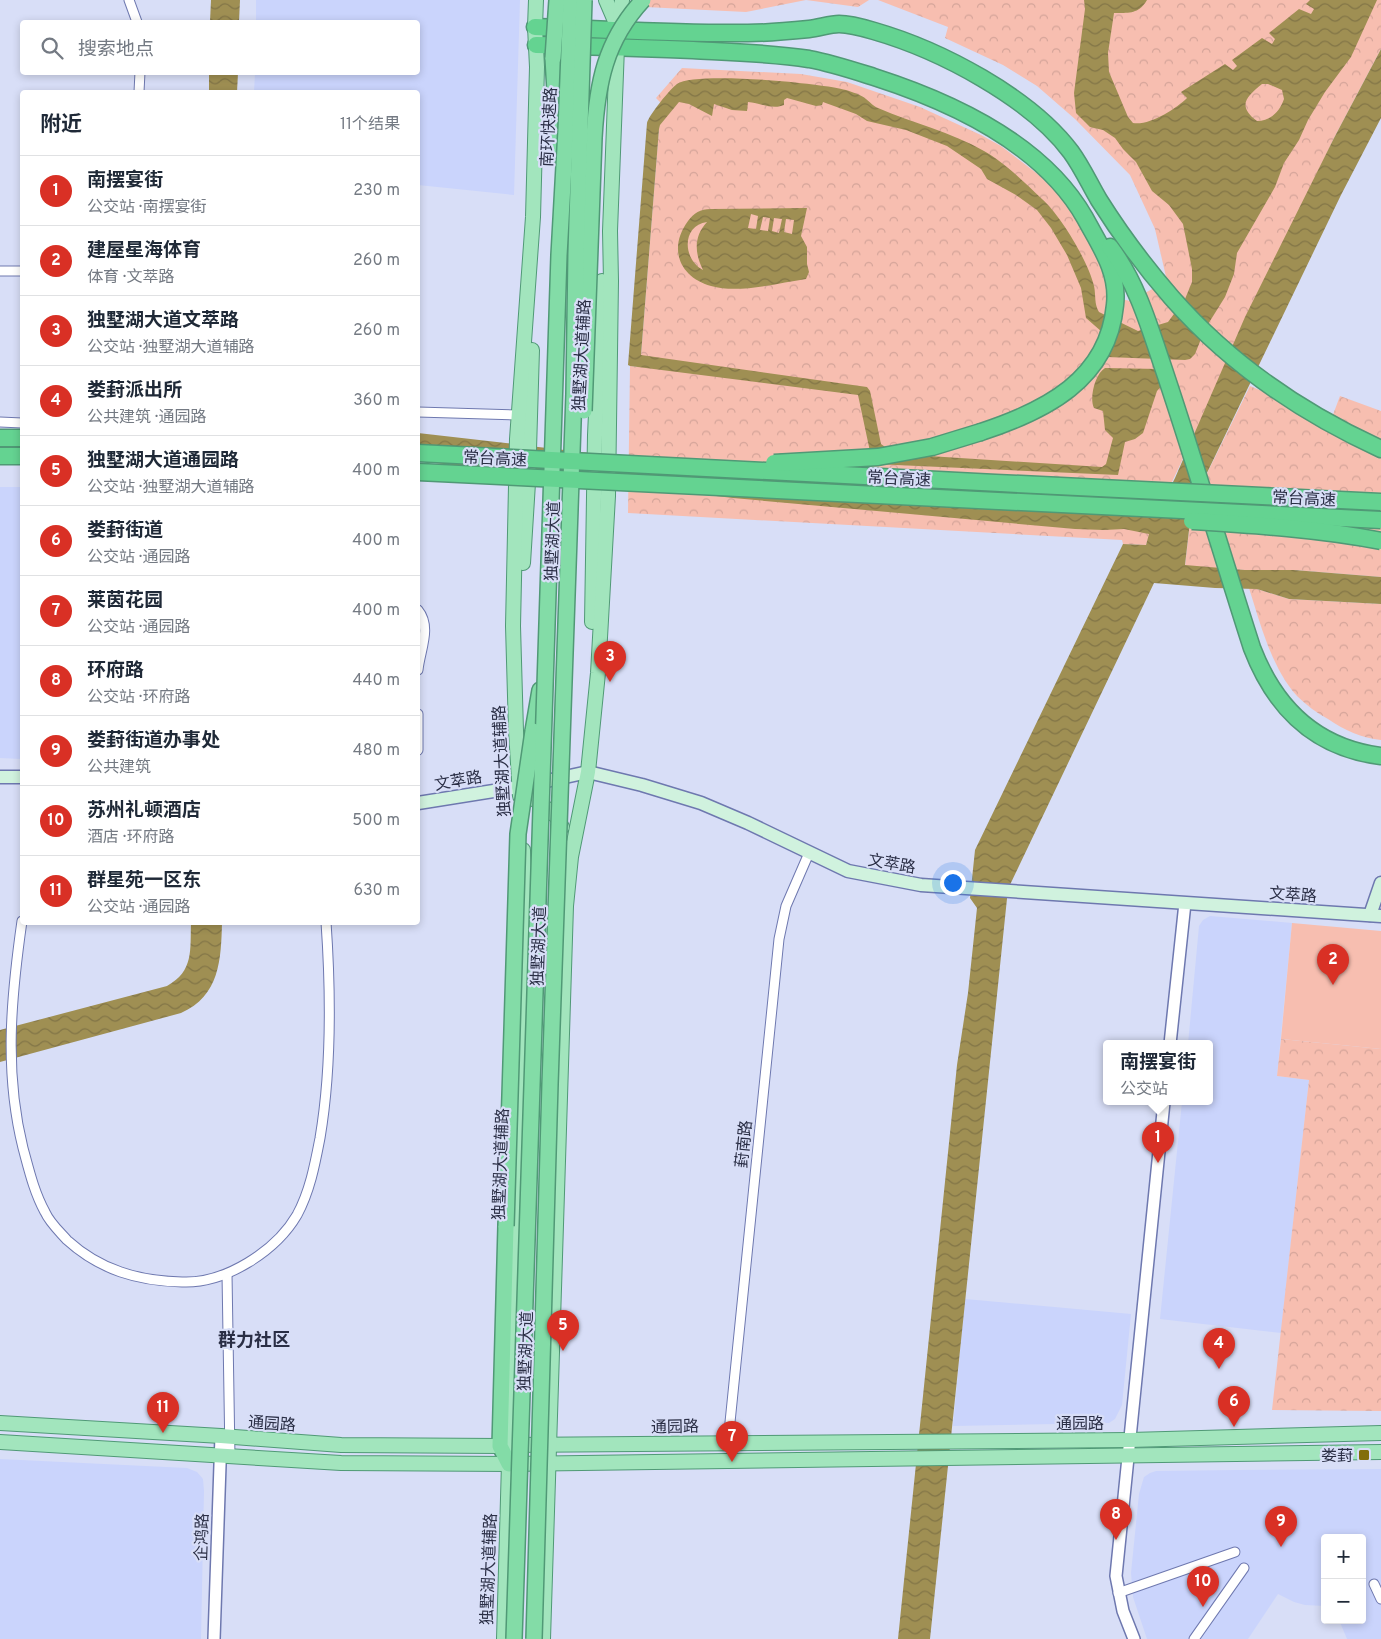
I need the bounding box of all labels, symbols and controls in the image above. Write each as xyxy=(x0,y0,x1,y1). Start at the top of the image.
search box xyxy=(20,20,420,75)
icon: search xyxy=(38,34,66,62)
text: 搜索地点 xyxy=(78,38,154,62)
street label: 南环快速路 xyxy=(538,87,562,168)
text: 附近 xyxy=(40,112,82,139)
text: 11个结果 xyxy=(340,115,400,135)
text: 南摆宴街 xyxy=(87,169,163,193)
text: 1 xyxy=(53,181,59,201)
text: 230 m xyxy=(353,181,400,201)
text: 公交站 · 南摆宴街 xyxy=(87,198,207,218)
text: 建屋·星海体育 xyxy=(87,239,201,263)
text: 2 xyxy=(51,251,61,271)
text: 260 m xyxy=(353,251,400,271)
text: 体育 · 文萃路 xyxy=(87,268,175,288)
street label: 独墅湖大道辅路 xyxy=(570,299,596,412)
text: 独墅湖大道文萃路 xyxy=(87,309,239,333)
text: 3 xyxy=(51,321,61,341)
text: 260 m xyxy=(353,321,400,341)
text: 公交站 · 独墅湖大道辅路 xyxy=(87,338,255,358)
text: 娄葑派出所 xyxy=(87,379,182,403)
text: 4 xyxy=(51,391,61,411)
text: 360 m xyxy=(353,391,400,411)
text: 公共建筑 · 通园路 xyxy=(87,408,207,428)
street label: 常台高速 xyxy=(462,448,527,472)
text: 独墅湖大道通园路 xyxy=(87,449,239,473)
text: 5 xyxy=(51,461,61,481)
text: 400 m xyxy=(352,461,400,481)
street label: 常台高速 xyxy=(866,468,931,492)
text: 公交站 · 独墅湖大道辅路 xyxy=(87,478,255,498)
street label: 常台高速 xyxy=(1271,488,1336,512)
street label: 独墅湖大道 xyxy=(543,501,565,581)
text: 娄葑街道 xyxy=(87,519,163,543)
text: 6 xyxy=(51,531,61,551)
text: 400 m xyxy=(352,531,400,551)
text: 公交站 · 通园路 xyxy=(87,548,191,568)
text: 莱茵花园 xyxy=(87,589,163,613)
text: 7 xyxy=(52,601,60,621)
text: 400 m xyxy=(352,601,400,621)
text: 公交站 · 通园路 xyxy=(87,618,191,638)
pin: 3 xyxy=(594,641,626,682)
text: 环府路 xyxy=(87,659,144,683)
text: 8 xyxy=(51,671,61,691)
text: 440 m xyxy=(353,671,400,691)
text: 公交站 · 环府路 xyxy=(87,688,191,708)
street label: 独墅湖大道辅路 xyxy=(490,704,516,817)
text: 娄葑街道办事处 xyxy=(87,729,220,753)
text: 9 xyxy=(51,741,61,761)
text: 480 m xyxy=(353,741,400,761)
text: 公共建筑 xyxy=(87,758,151,778)
street label: 文萃路 xyxy=(433,768,484,796)
text: 苏州礼顿酒店 xyxy=(87,799,201,823)
text: 10 xyxy=(48,811,64,831)
text: 500 m xyxy=(352,811,400,831)
text: 酒店 · 环府路 xyxy=(87,828,175,848)
street label: 文萃路 xyxy=(866,851,917,879)
text: 群星苑一区东 xyxy=(87,869,201,893)
your location xyxy=(940,870,966,896)
text: 11 xyxy=(50,881,62,901)
text: 630 m xyxy=(353,881,400,901)
street label: 文萃路 xyxy=(1268,884,1318,908)
text: 公交站 · 通园路 xyxy=(87,898,191,918)
street label: 独墅湖大道 xyxy=(529,906,551,986)
pin: 2 xyxy=(1317,944,1349,985)
popup xyxy=(1103,1040,1213,1105)
text: 南摆宴街 xyxy=(1120,1051,1196,1075)
text: 公交站 xyxy=(1120,1080,1168,1100)
street label: 独墅湖大道辅路 xyxy=(490,1108,514,1220)
street label: 葑南路 xyxy=(733,1119,757,1169)
pin: 1 xyxy=(1142,1122,1174,1163)
pin: 5 xyxy=(547,1310,579,1351)
street label: 独墅湖大道 xyxy=(516,1311,538,1391)
pin: 4 xyxy=(1203,1328,1235,1369)
district label: 群力社区 xyxy=(218,1330,290,1353)
pin: 6 xyxy=(1218,1386,1250,1427)
pin: 11 xyxy=(147,1392,179,1433)
street label: 通园路 xyxy=(247,1413,297,1437)
street label: 通园路 xyxy=(1056,1415,1104,1435)
street label: 通园路 xyxy=(651,1418,699,1438)
pin: 7 xyxy=(716,1421,748,1462)
place label: 娄葑 xyxy=(1321,1447,1353,1467)
marker: 娄葑 xyxy=(1357,1448,1371,1462)
pin: 8 xyxy=(1100,1499,1132,1540)
pin: 9 xyxy=(1265,1506,1297,1547)
street label: 企鸿路 xyxy=(192,1513,214,1561)
street label: 独墅湖大道辅路 xyxy=(478,1513,502,1625)
map controls xyxy=(1321,1534,1366,1624)
button: + xyxy=(1321,1534,1366,1579)
pin: 10 xyxy=(1187,1566,1219,1607)
button: − xyxy=(1321,1579,1366,1624)

